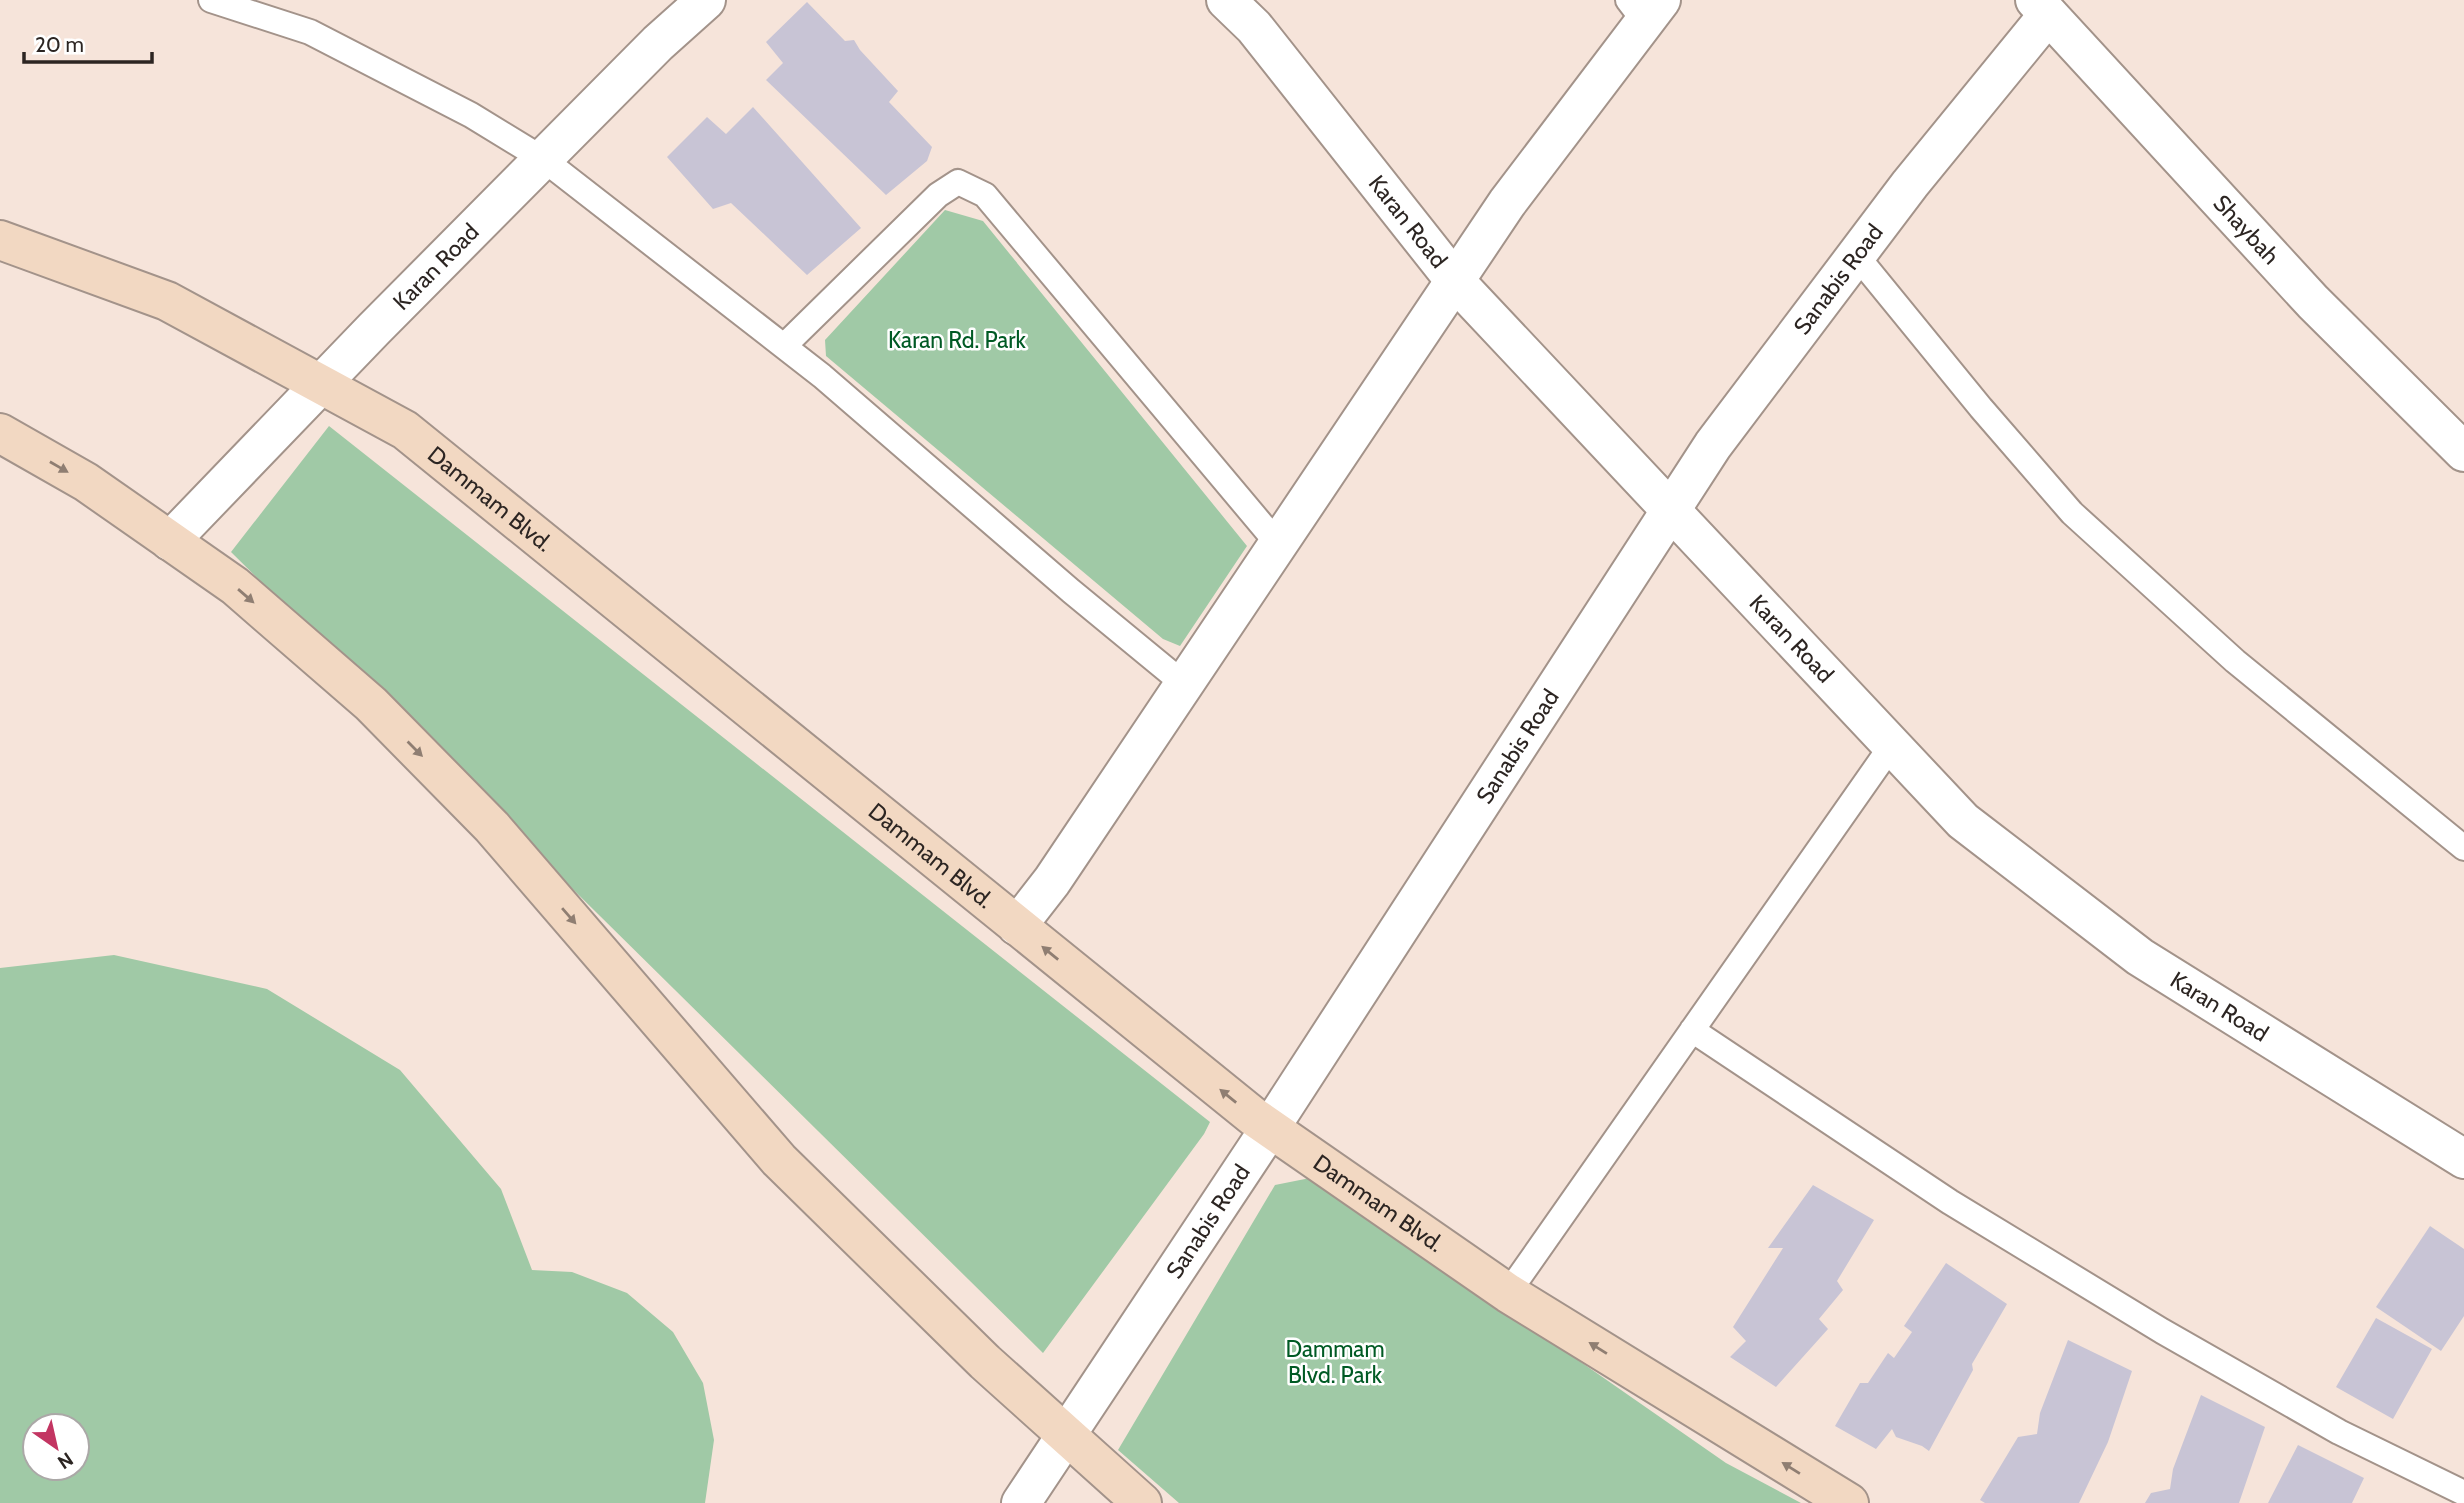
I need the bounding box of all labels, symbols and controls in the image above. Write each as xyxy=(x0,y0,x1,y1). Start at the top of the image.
scale bar xyxy=(24,21,152,65)
text: 20 m xyxy=(35,32,84,57)
street label: Karan Road xyxy=(1363,170,1453,273)
street label: Shaybah xyxy=(2207,189,2285,270)
street label: Karan Road xyxy=(387,218,485,316)
street label: Sanabis Road xyxy=(1788,219,1889,340)
park label: Karan Rd. Park xyxy=(888,326,1027,354)
street label: Dammam Blvd. xyxy=(422,440,558,558)
one-way arrow xyxy=(49,461,69,473)
one-way arrow xyxy=(238,587,255,603)
street label: Karan Road xyxy=(1744,589,1840,688)
street label: Sanabis Road xyxy=(1470,684,1565,809)
one-way arrow xyxy=(406,740,423,757)
street label: Dammam Blvd. xyxy=(863,797,999,914)
one-way arrow xyxy=(561,907,577,925)
one-way arrow xyxy=(1042,946,1060,961)
street label: Karan Road xyxy=(2165,965,2274,1048)
one-way arrow xyxy=(1219,1088,1237,1103)
street label: Dammam Blvd. xyxy=(1308,1148,1449,1258)
street label: Sanabis Road xyxy=(1160,1159,1256,1284)
park label: Dammam Blvd. Park xyxy=(1285,1335,1385,1389)
one-way arrow xyxy=(1588,1342,1607,1355)
north arrow xyxy=(21,1412,91,1482)
text: N xyxy=(53,1447,77,1474)
one-way arrow xyxy=(1781,1462,1800,1475)

